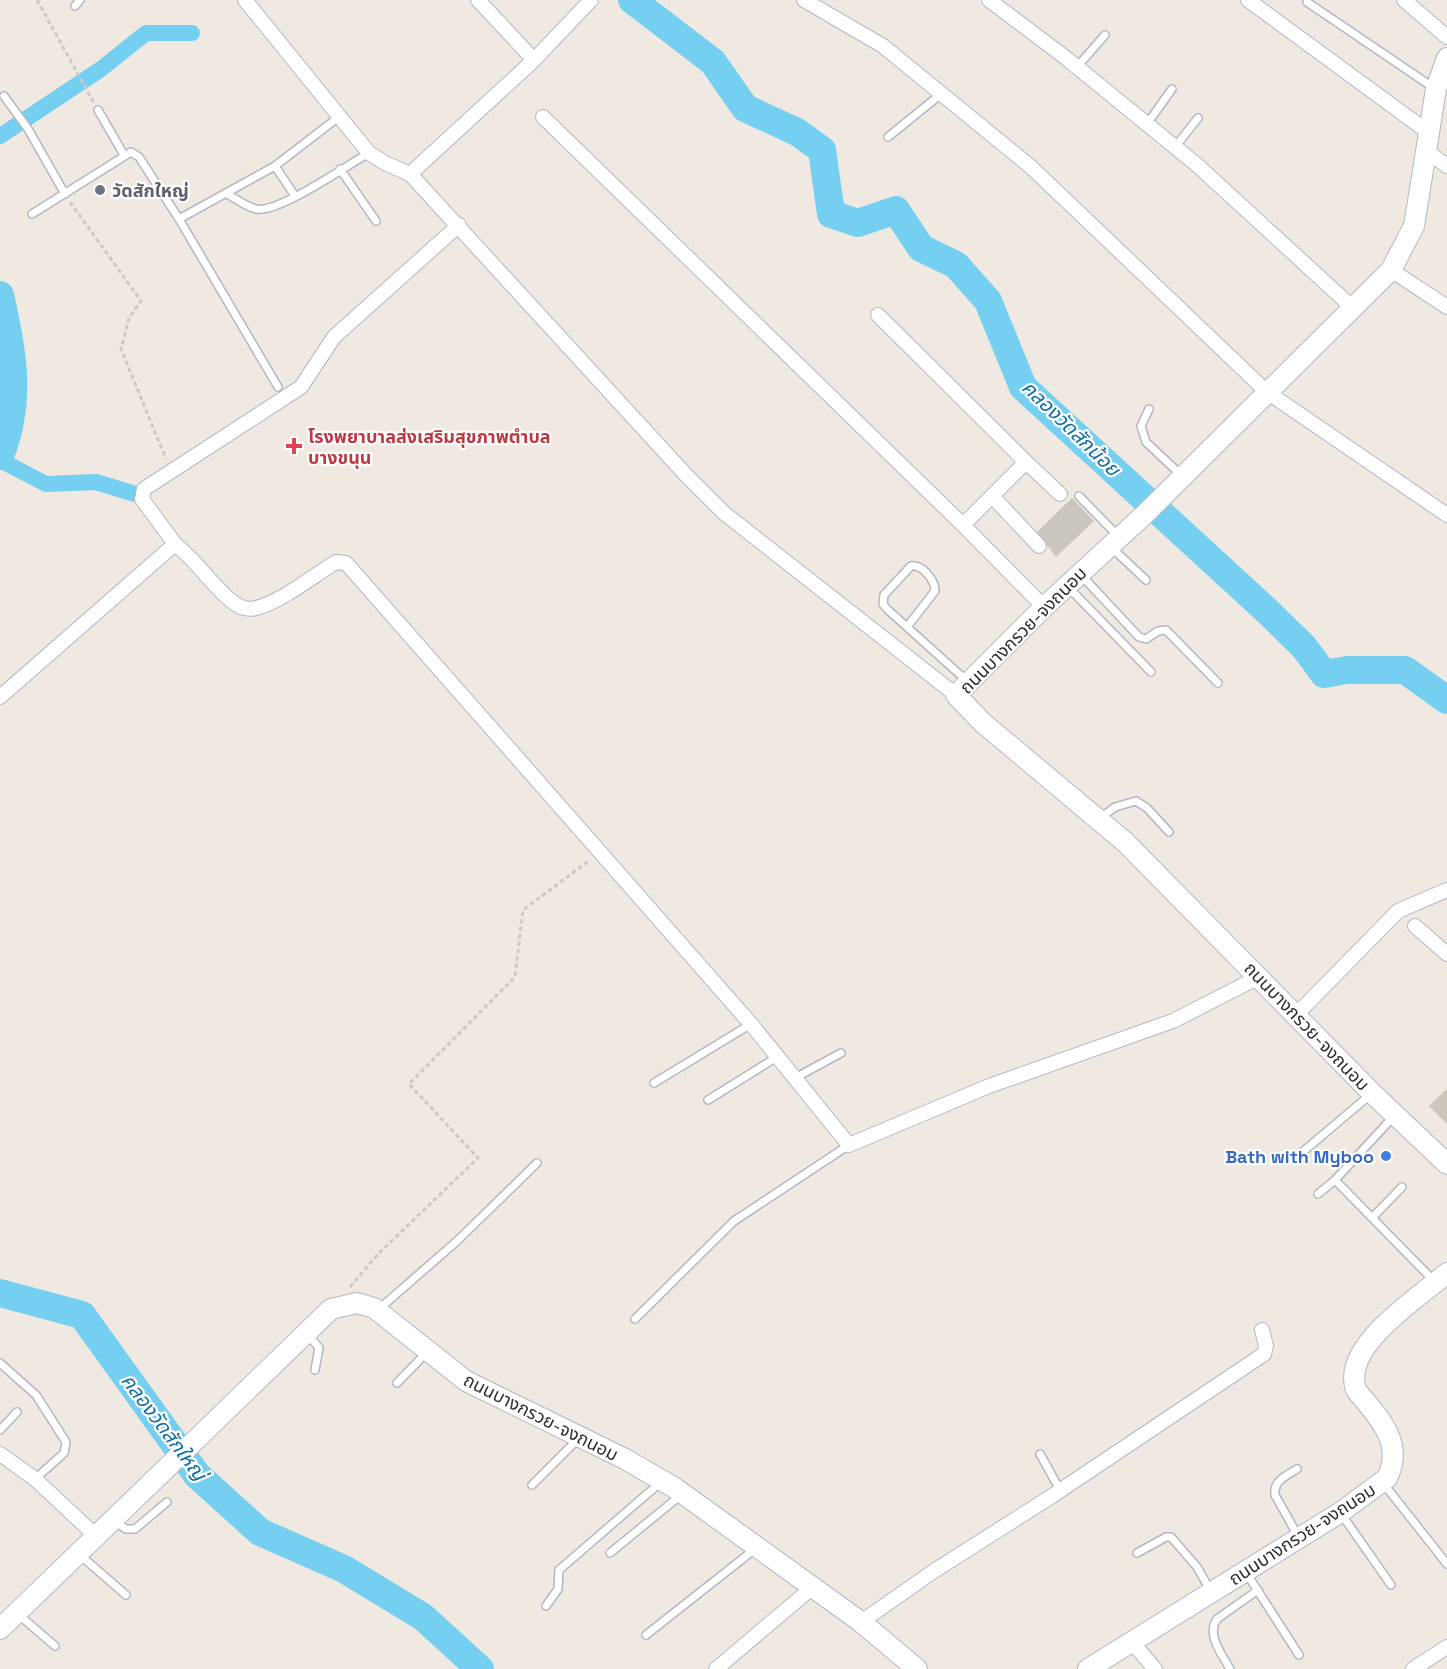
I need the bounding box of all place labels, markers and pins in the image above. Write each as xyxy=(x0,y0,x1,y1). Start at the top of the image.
place label: วัดสักใหญ่ xyxy=(112,179,189,202)
marker: วัดสักใหญ่ xyxy=(93,183,107,197)
place label: โรงพยาบาลส่งเสริมสุขภาพตำบล บางขนุน xyxy=(308,425,551,469)
marker: โรงพยาบาลส่งเสริมสุขภาพตำบล บางขนุน xyxy=(285,437,303,455)
place label: Bath with Myboo xyxy=(1225,1145,1374,1168)
marker: Bath with Myboo xyxy=(1379,1149,1393,1163)

